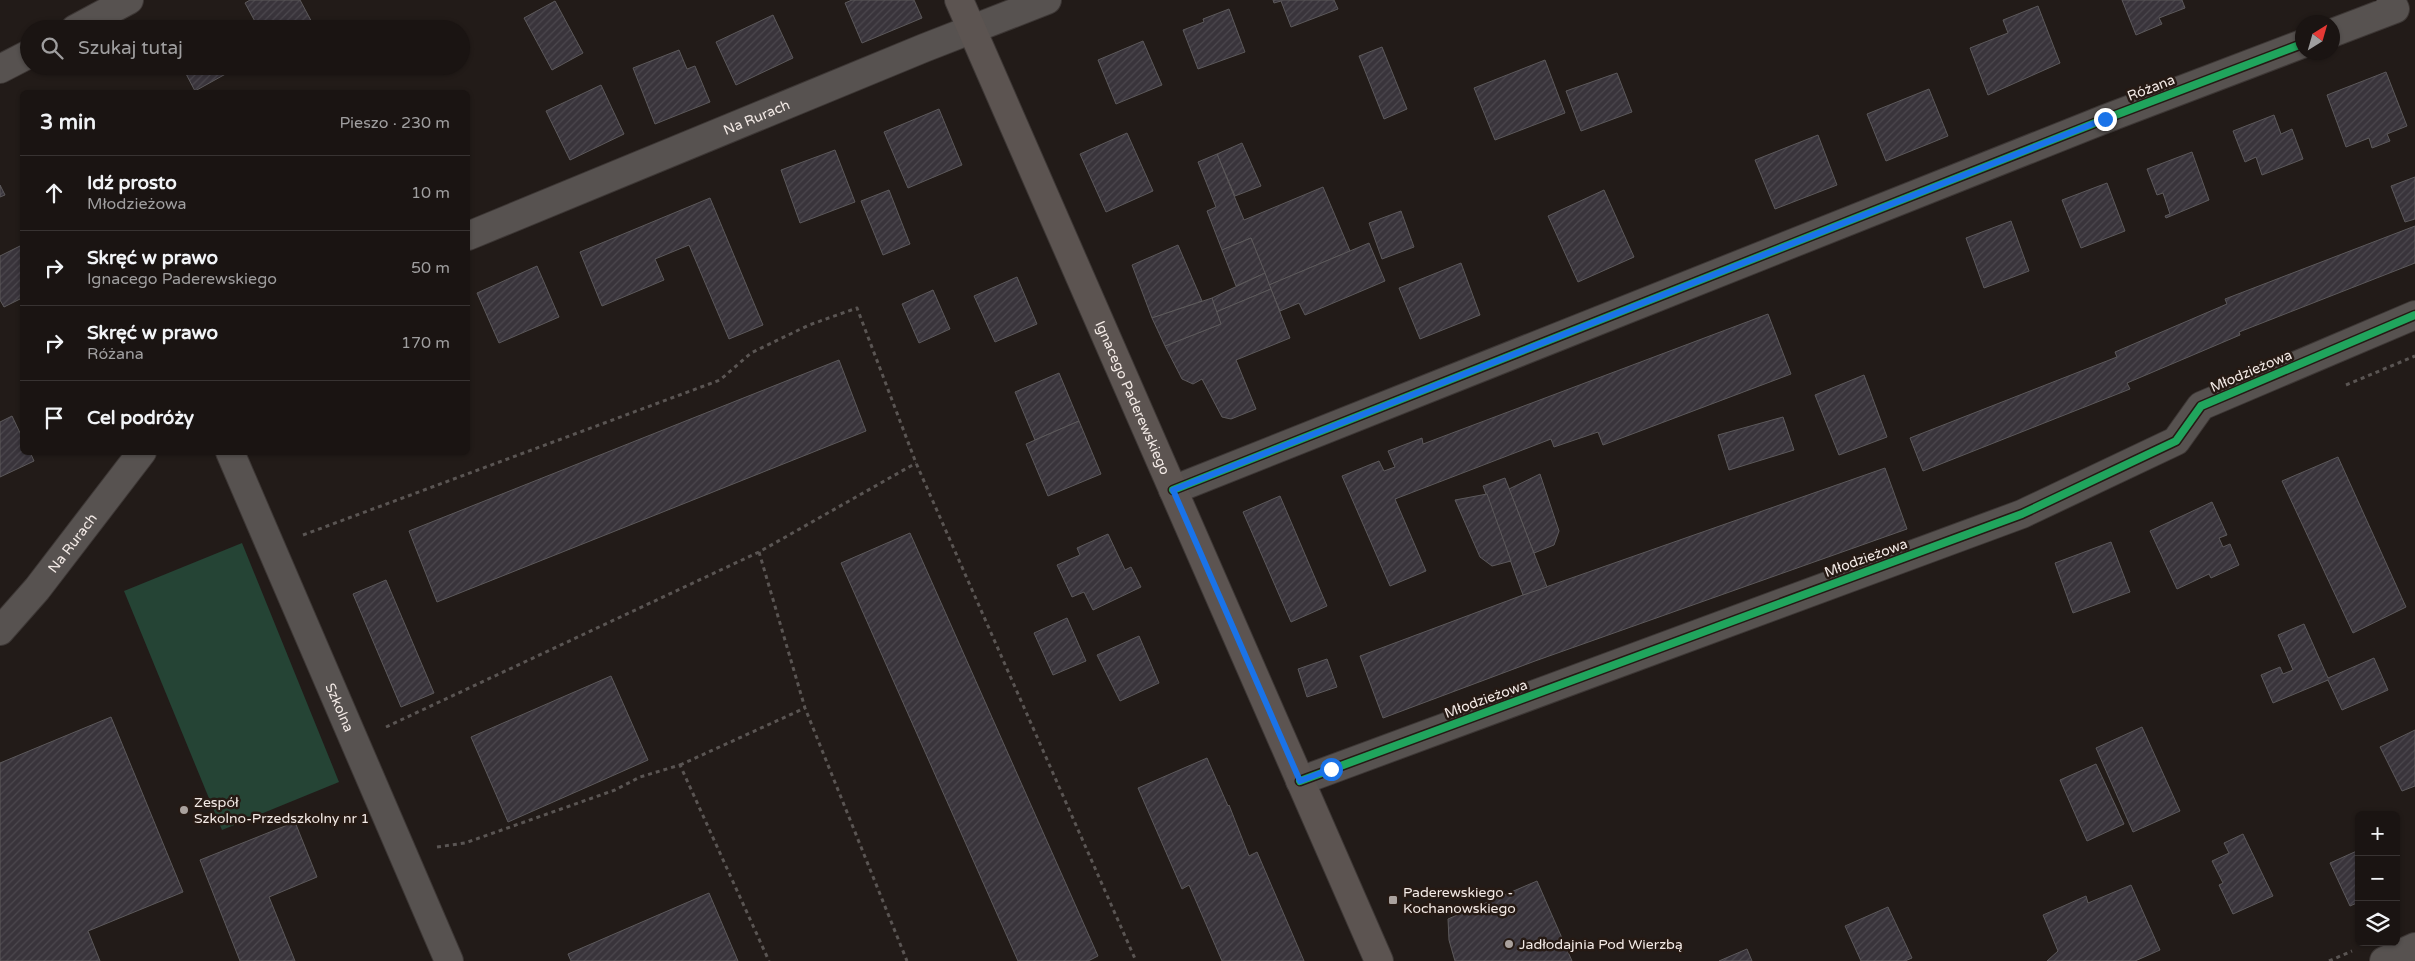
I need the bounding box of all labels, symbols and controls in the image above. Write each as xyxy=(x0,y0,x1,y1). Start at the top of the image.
north arrow xyxy=(2295,15,2340,60)
search box xyxy=(20,20,470,75)
icon: search xyxy=(38,34,66,62)
text: Szukaj tutaj xyxy=(78,37,183,59)
street label: Różana xyxy=(2125,71,2177,105)
street label: Na Rurach xyxy=(721,96,792,138)
route end xyxy=(2094,108,2117,131)
text: 3 min xyxy=(40,110,96,135)
text: Pieszo · 230 m xyxy=(339,113,450,133)
text: Idź prosto xyxy=(87,172,177,194)
icon: ahead xyxy=(40,179,68,207)
text: 10 m xyxy=(411,183,450,203)
text: Młodzieżowa xyxy=(87,194,187,214)
text: Skręć w prawo xyxy=(87,247,218,269)
icon: right xyxy=(40,254,68,282)
text: 50 m xyxy=(411,258,450,278)
text: Ignacego Paderewskiego xyxy=(87,269,277,289)
street label: Ignacego Paderewskiego xyxy=(1092,318,1174,477)
text: Skręć w prawo xyxy=(87,322,218,344)
icon: right xyxy=(40,329,68,357)
text: 170 m xyxy=(401,333,450,353)
text: Różana xyxy=(87,344,144,364)
street label: Młodzieżowa xyxy=(2208,346,2294,396)
icon: arrive xyxy=(40,404,68,432)
text: Cel podróży xyxy=(87,407,194,429)
street label: Na Rurach xyxy=(44,510,100,576)
street label: Młodzieżowa xyxy=(1822,535,1910,581)
street label: Młodzieżowa xyxy=(1442,676,1530,722)
street label: Szkolna xyxy=(322,680,358,734)
route start xyxy=(1320,758,1343,781)
place label: Zespół Szkolno-Przedszkolny nr 1 xyxy=(194,794,369,827)
marker: Zespół Szkolno-Przedszkolny nr 1 xyxy=(178,804,190,816)
map controls xyxy=(2355,811,2400,946)
button: + xyxy=(2355,811,2400,856)
button: − xyxy=(2355,856,2400,901)
place label: Paderewskiego - Kochanowskiego xyxy=(1403,884,1516,917)
marker: Paderewskiego - Kochanowskiego xyxy=(1387,894,1399,906)
button: layers xyxy=(2355,901,2400,946)
place label: Jadłodajnia Pod Wierzbą xyxy=(1519,936,1683,953)
marker: Jadłodajnia Pod Wierzbą xyxy=(1503,938,1515,950)

